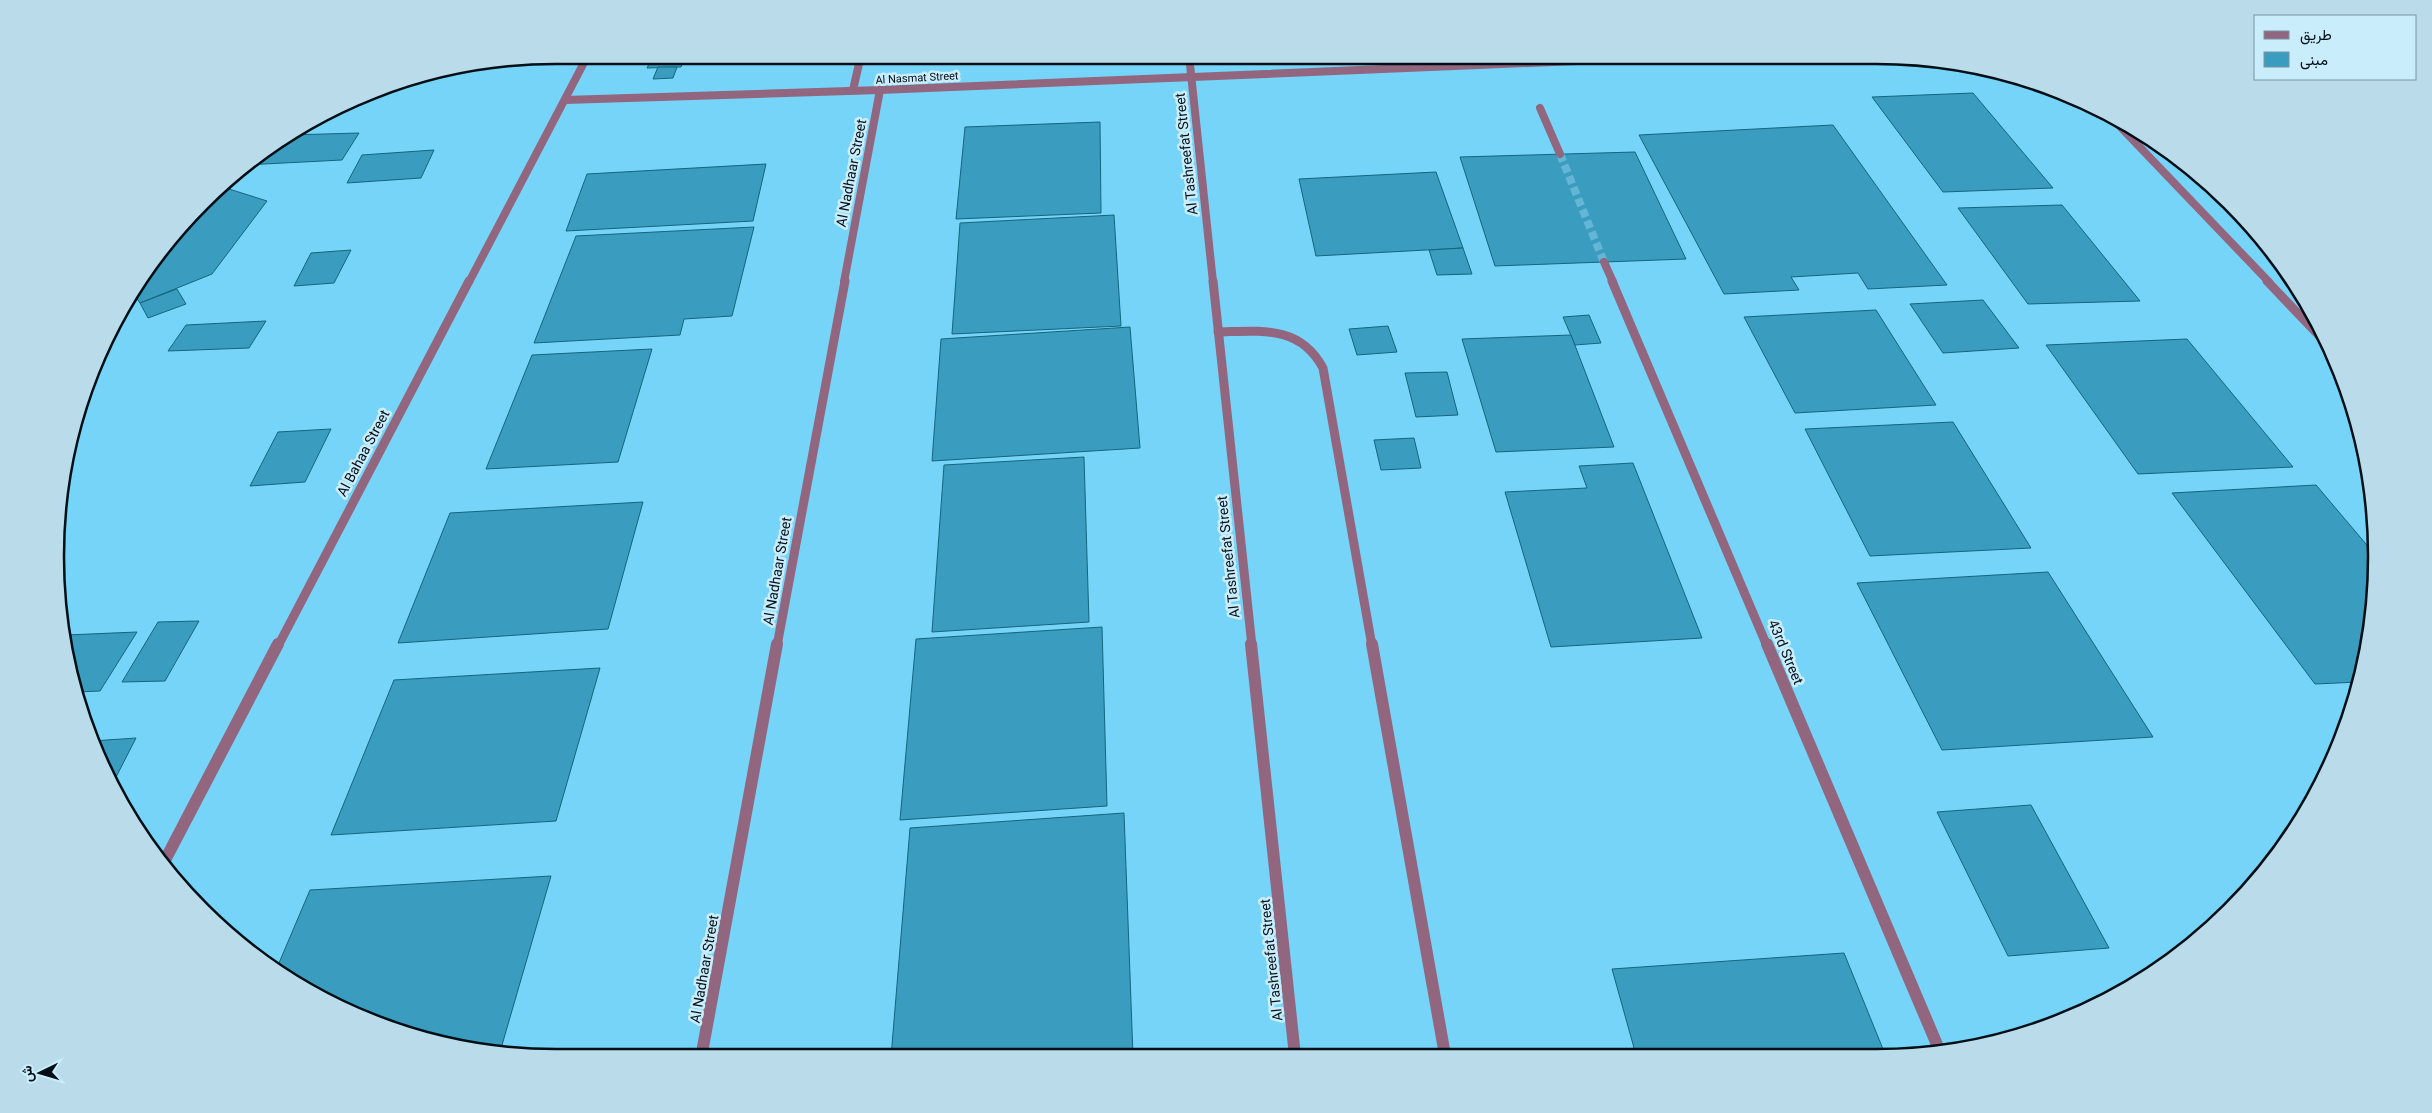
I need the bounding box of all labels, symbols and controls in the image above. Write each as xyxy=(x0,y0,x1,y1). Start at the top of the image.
legend xyxy=(2254,15,2417,80)
text: طريق xyxy=(2300,26,2332,45)
text: مبنى xyxy=(2300,51,2328,70)
street label: Al Nasmat Street xyxy=(875,69,959,87)
street label: Al Tashreefat Street xyxy=(1172,92,1200,216)
street label: Al Nadhaar Street xyxy=(833,117,869,228)
street label: Al Bahaa Street xyxy=(333,407,393,499)
street label: Al Tashreefat Street xyxy=(1214,495,1242,619)
street label: Al Nadhaar Street xyxy=(760,515,794,626)
street label: 43rd Street xyxy=(1765,617,1807,687)
street label: Al Tashreefat Street xyxy=(1257,898,1285,1022)
street label: Al Nadhaar Street xyxy=(687,913,721,1024)
north arrow xyxy=(15,1048,65,1098)
text: ش xyxy=(18,1065,37,1083)

